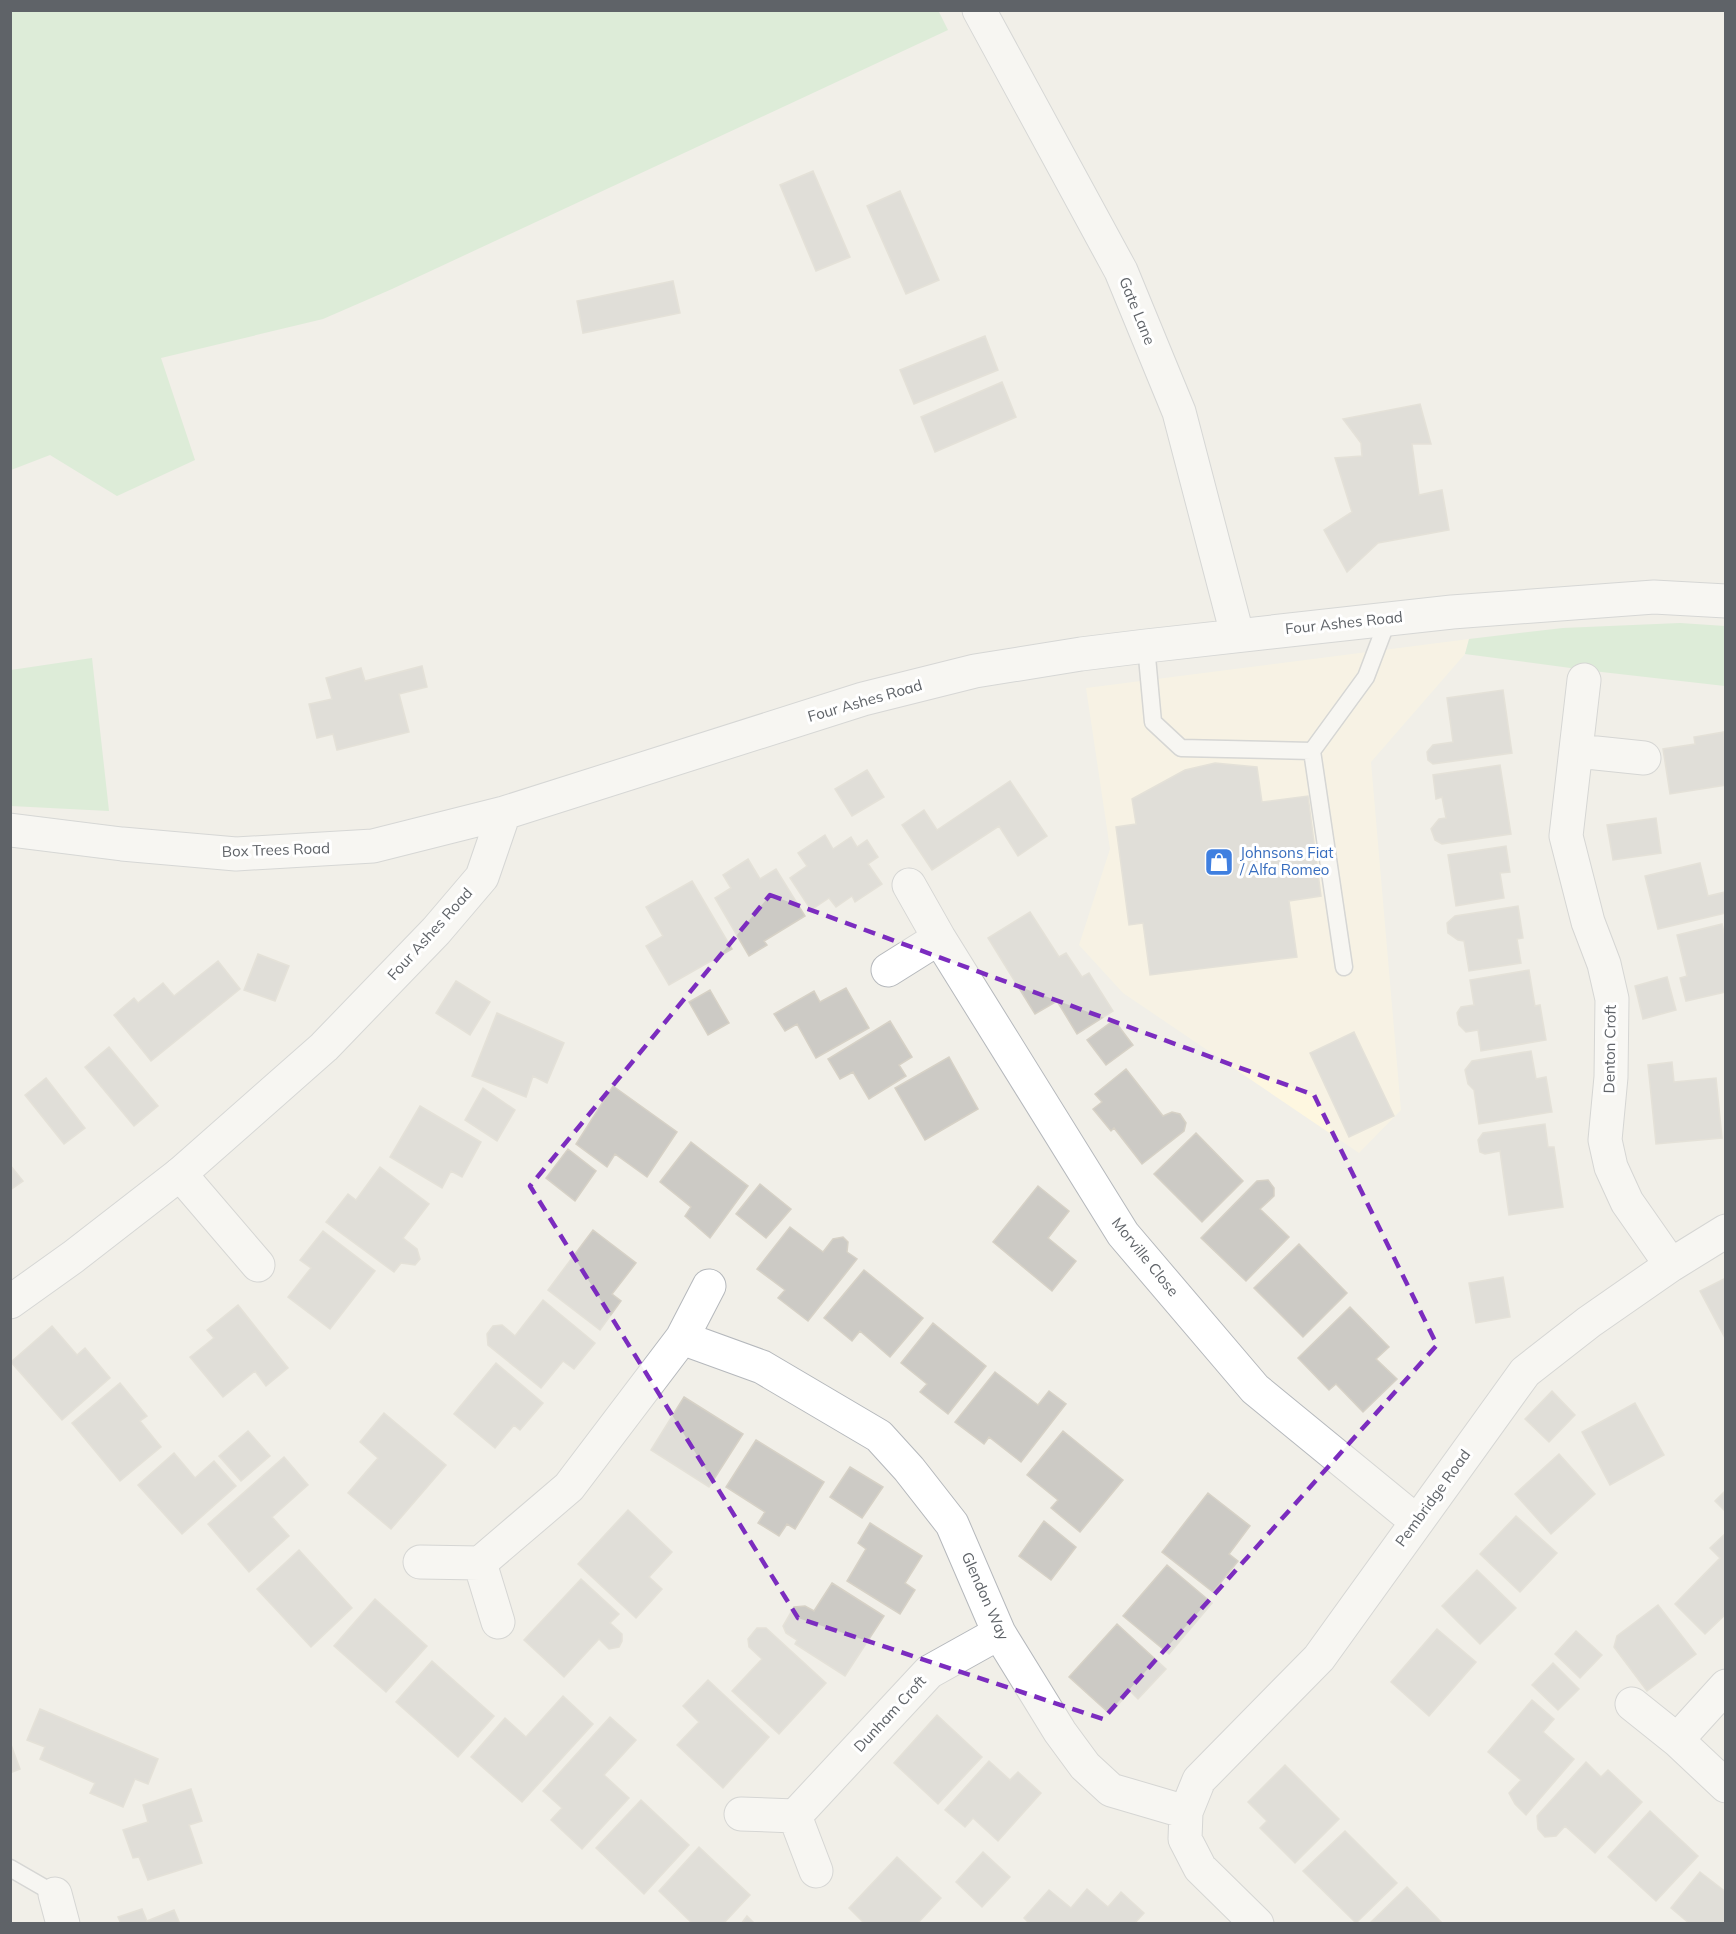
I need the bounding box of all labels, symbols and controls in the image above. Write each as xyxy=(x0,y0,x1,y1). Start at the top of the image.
street label: Gate Lane xyxy=(1115,274,1160,347)
street label: Four Ashes Road xyxy=(1284,607,1404,638)
street label: Four Ashes Road xyxy=(805,675,924,726)
street label: Box Trees Road xyxy=(222,838,330,861)
place label: Johnsons Fiat / Alfa Romeo xyxy=(1239,843,1333,879)
shop icon: Johnsons Fiat / Alfa Romeo xyxy=(1203,846,1235,878)
street label: Four Ashes Road xyxy=(383,883,476,984)
street label: Denton Croft xyxy=(1599,1004,1620,1093)
street label: Morville Close xyxy=(1108,1213,1183,1300)
street label: Pembridge Road xyxy=(1391,1445,1474,1550)
street label: Glendon Way xyxy=(958,1549,1013,1643)
street label: Dunham Croft xyxy=(849,1671,930,1756)

